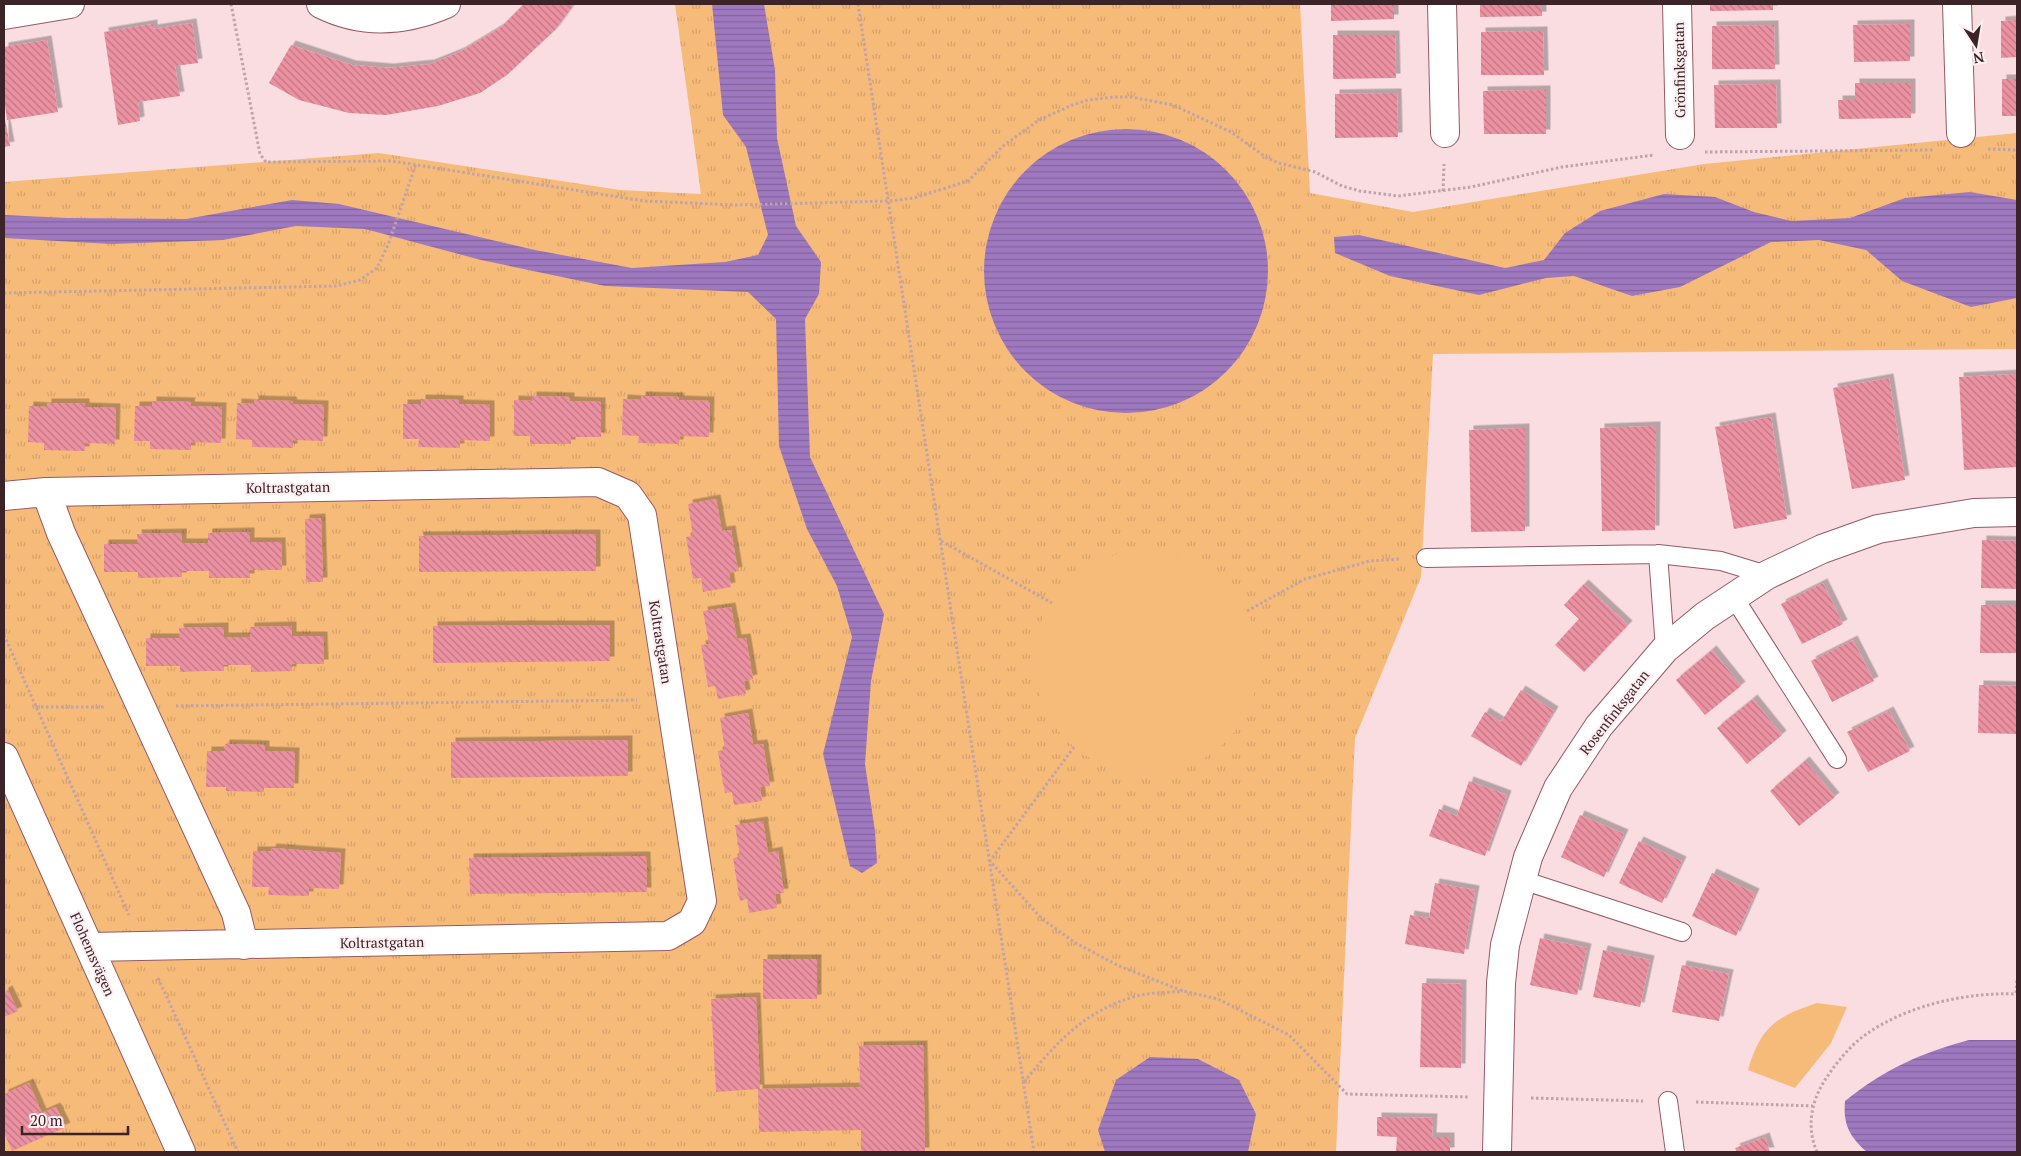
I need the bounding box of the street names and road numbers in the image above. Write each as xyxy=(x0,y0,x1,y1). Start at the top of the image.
street label: Grönfinksgatan xyxy=(1669,21,1689,118)
street label: Koltrastgatan xyxy=(246,477,331,497)
street label: Koltrastgatan xyxy=(645,599,677,686)
street label: Rosenfinksgatan xyxy=(1575,665,1654,758)
street label: Flohemsvägen xyxy=(66,909,120,1000)
street label: Koltrastgatan xyxy=(340,932,425,952)

